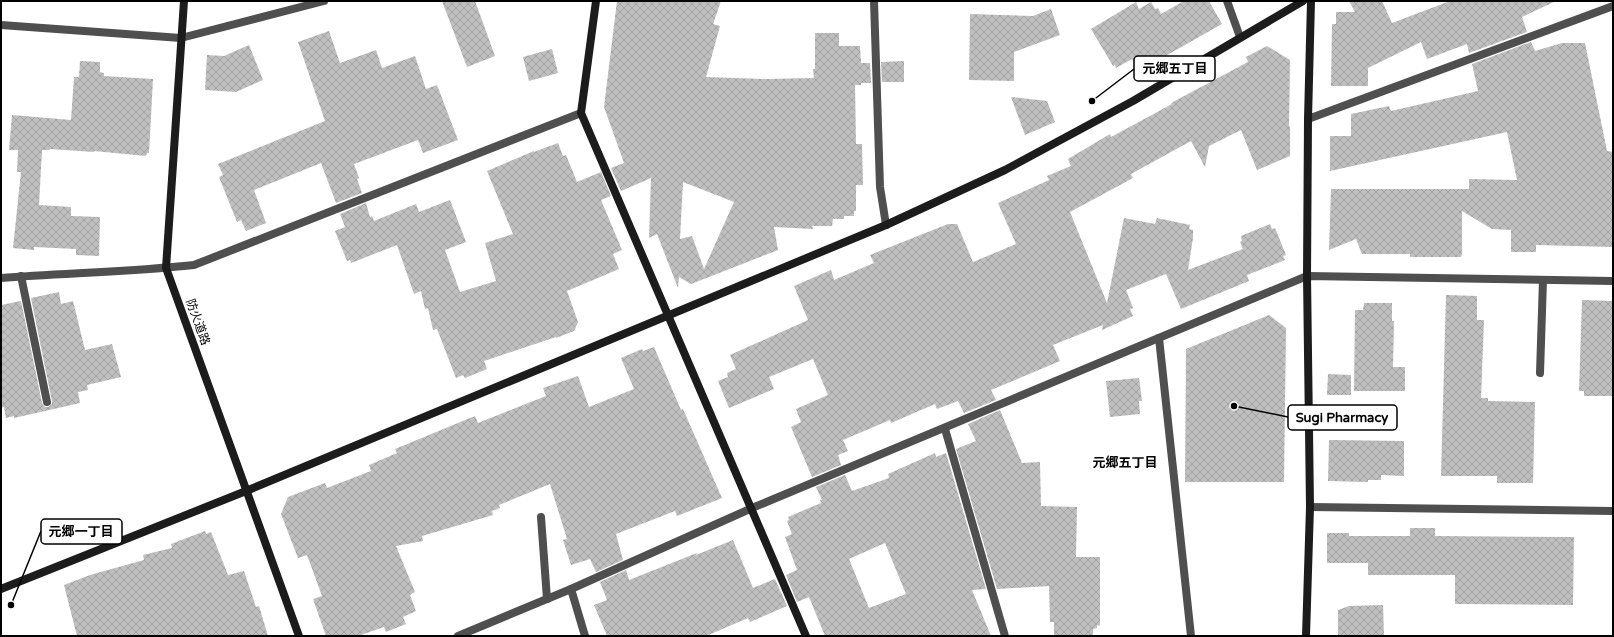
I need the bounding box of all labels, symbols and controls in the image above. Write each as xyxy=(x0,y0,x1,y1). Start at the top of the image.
callout: 元郷五丁目 xyxy=(1134,56,1215,81)
text: 元郷五丁目 xyxy=(1142,61,1208,77)
street label: 防火道路 xyxy=(183,297,213,347)
callout: Sugi Pharmacy xyxy=(1288,405,1397,430)
text: Sugi Pharmacy xyxy=(1296,410,1388,426)
district label: 元郷五丁目 xyxy=(1092,455,1158,471)
callout: 元郷一丁目 xyxy=(41,519,122,544)
text: 元郷一丁目 xyxy=(48,524,114,540)

